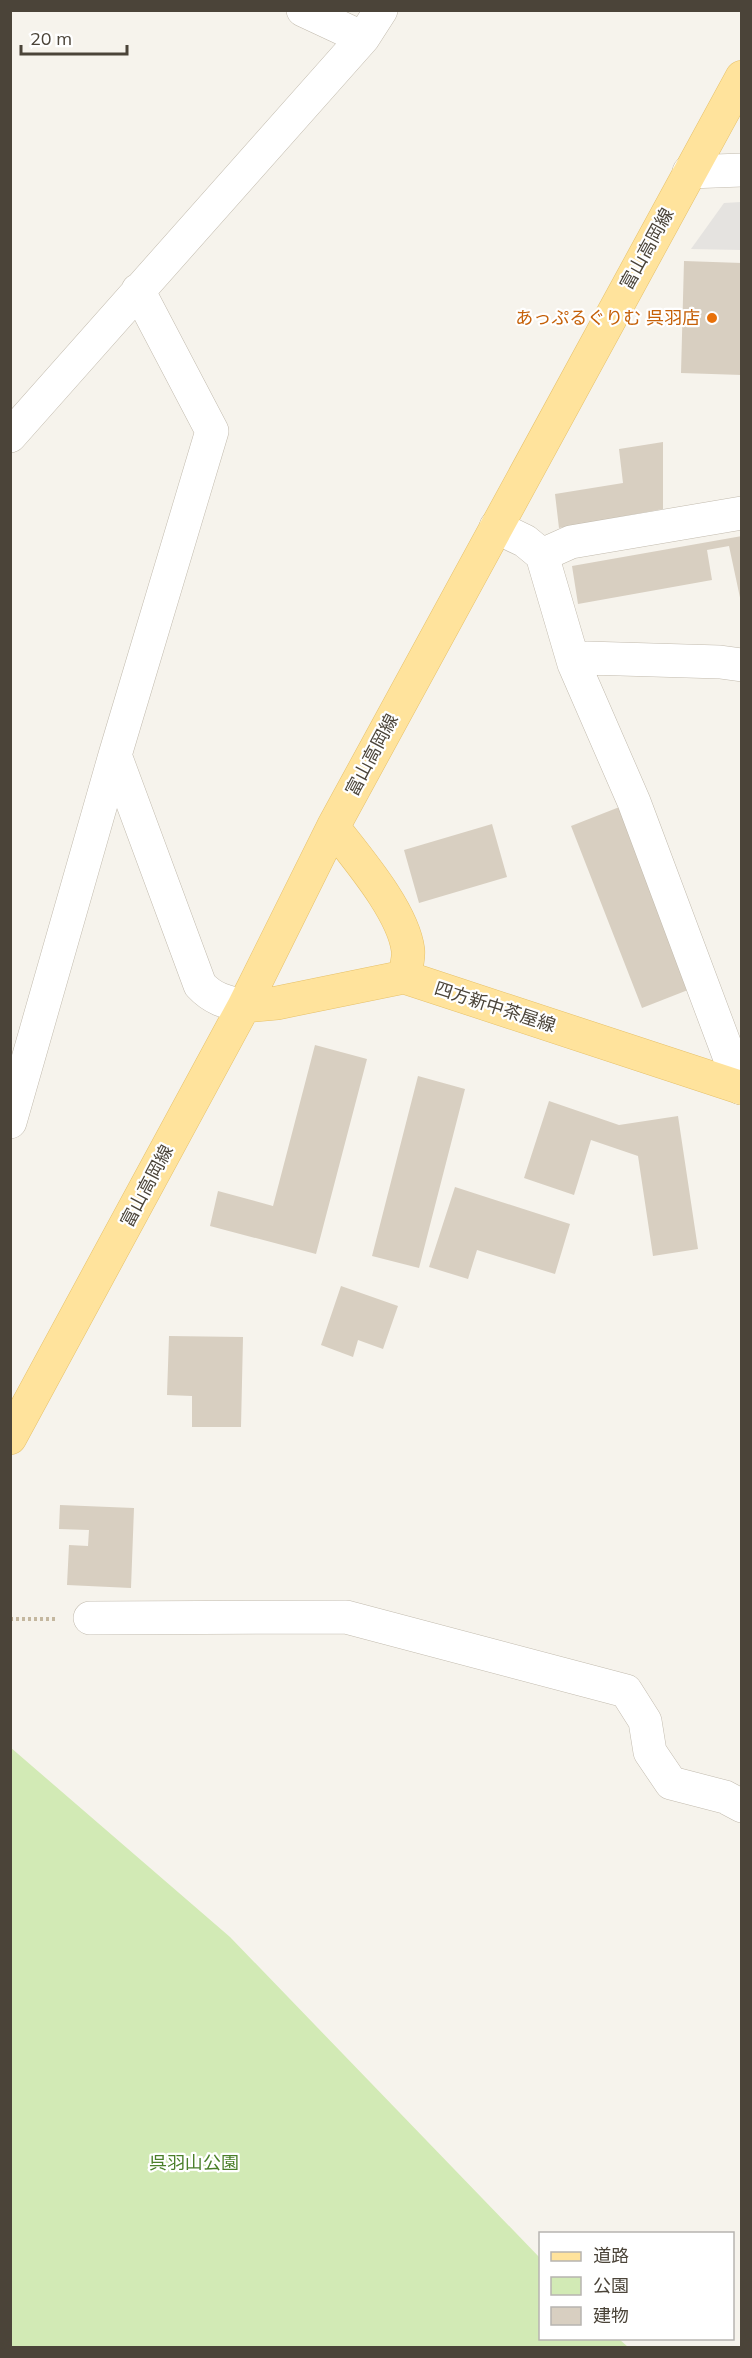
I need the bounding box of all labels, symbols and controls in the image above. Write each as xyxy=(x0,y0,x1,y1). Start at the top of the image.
scale bar xyxy=(21,18,128,56)
text: 20 m xyxy=(30,27,72,50)
street label: 富山高岡線 xyxy=(615,204,678,294)
place label: あっぷるぐりむ 呉羽店 xyxy=(515,306,700,329)
marker: あっぷるぐりむ 呉羽店 xyxy=(705,311,719,325)
street label: 富山高岡線 xyxy=(340,710,403,800)
street label: 四方新中茶屋線 xyxy=(432,976,559,1037)
street label: 富山高岡線 xyxy=(115,1141,178,1231)
park label: 呉羽山公園 xyxy=(149,2151,239,2174)
legend xyxy=(539,2232,734,2340)
text: 道路 xyxy=(593,2244,629,2267)
text: 公園 xyxy=(593,2274,629,2297)
text: 建物 xyxy=(593,2304,629,2327)

